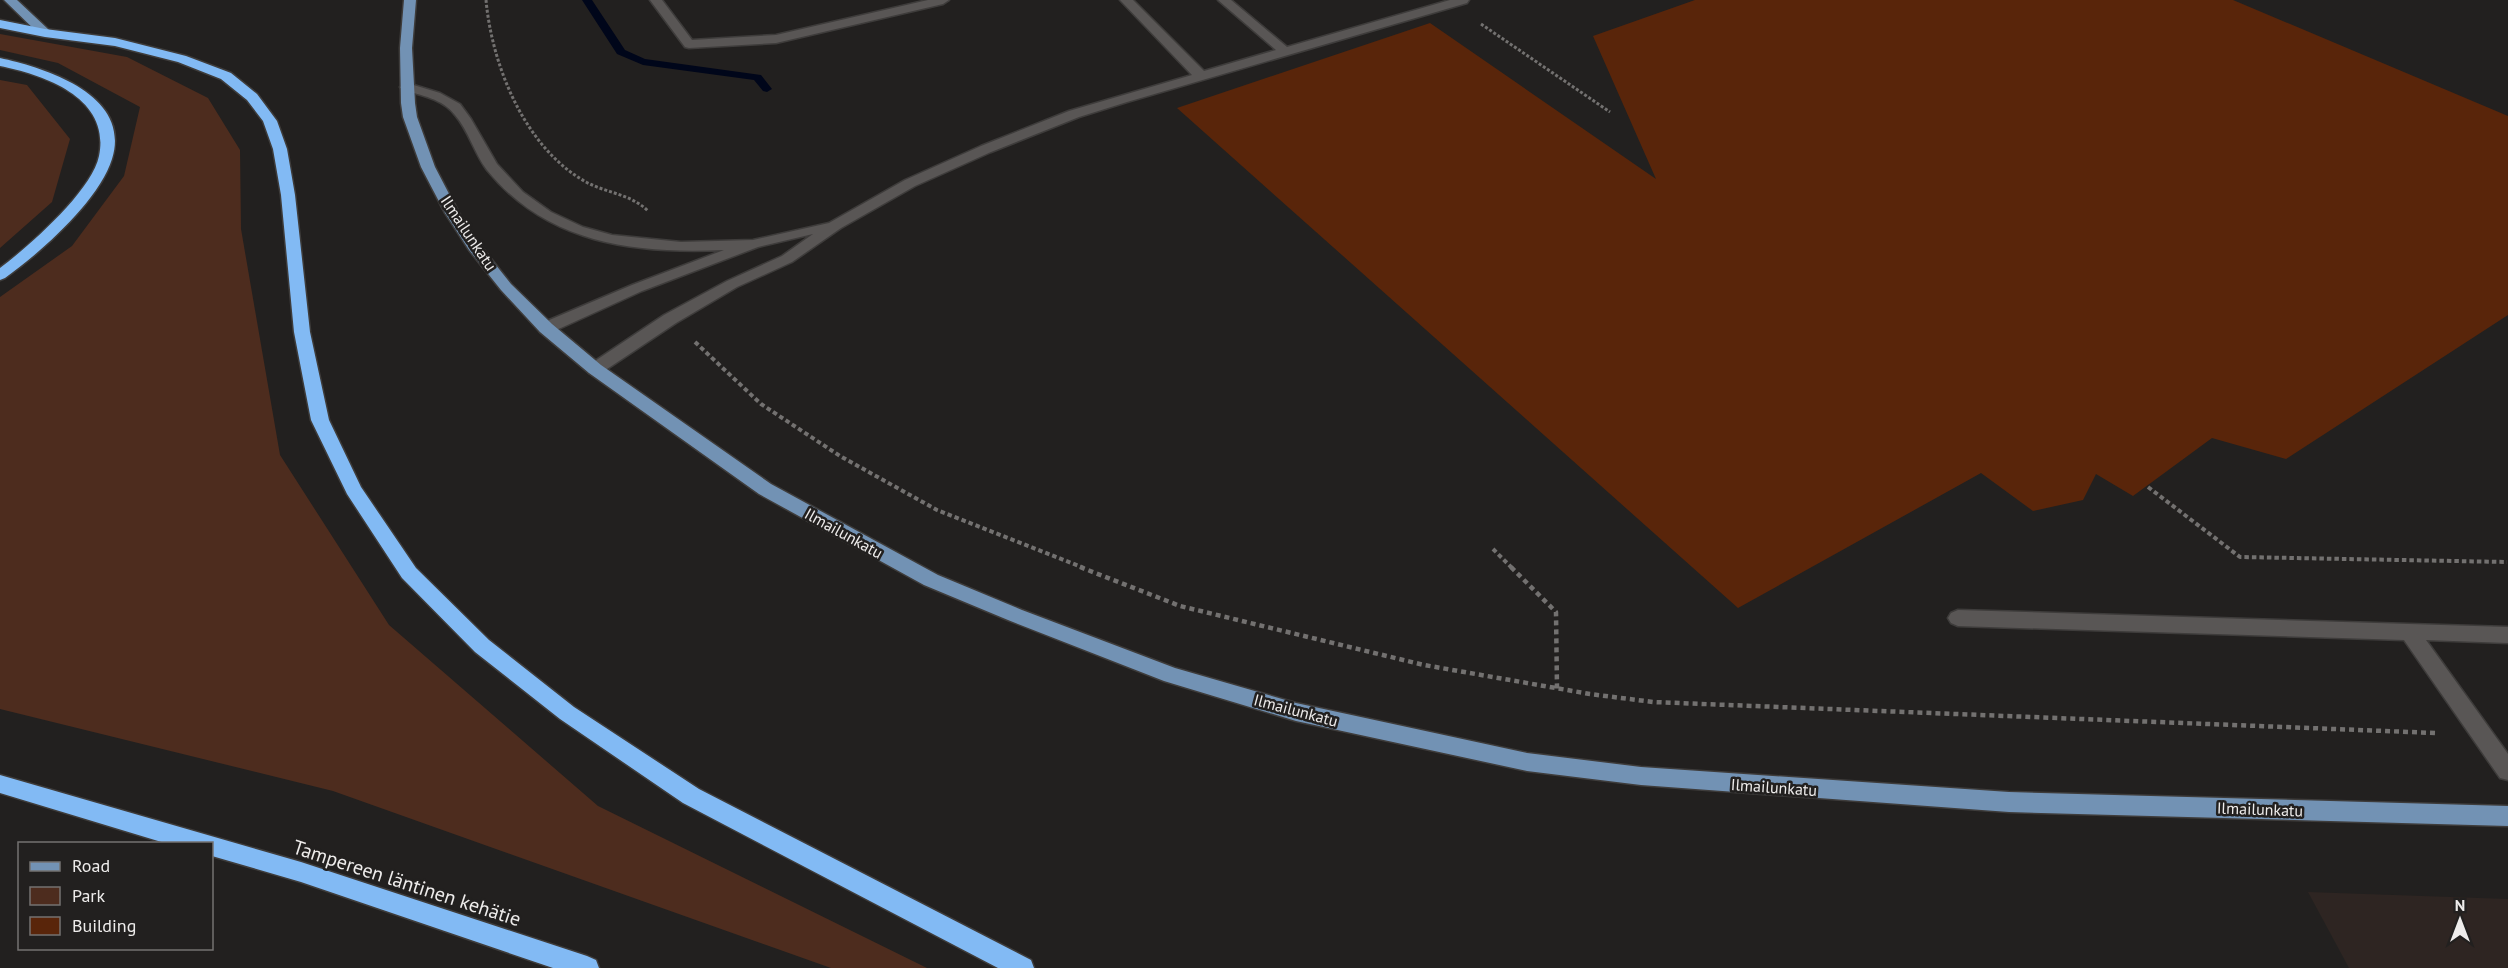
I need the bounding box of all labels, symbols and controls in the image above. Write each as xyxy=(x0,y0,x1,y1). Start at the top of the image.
street label: Ilmailunkatu xyxy=(437,192,501,274)
street label: Ilmailunkatu xyxy=(801,503,887,563)
street label: Ilmailunkatu xyxy=(1252,689,1340,731)
street label: Ilmailunkatu xyxy=(1730,774,1818,800)
street label: Ilmailunkatu xyxy=(2217,798,2303,820)
street label: Tampereen läntinen kehätie xyxy=(290,834,524,932)
legend xyxy=(18,842,213,950)
text: Road xyxy=(72,854,110,877)
text: Park xyxy=(72,884,105,907)
north arrow xyxy=(2430,890,2490,950)
text: N xyxy=(2455,895,2465,915)
text: Building xyxy=(72,914,136,937)

